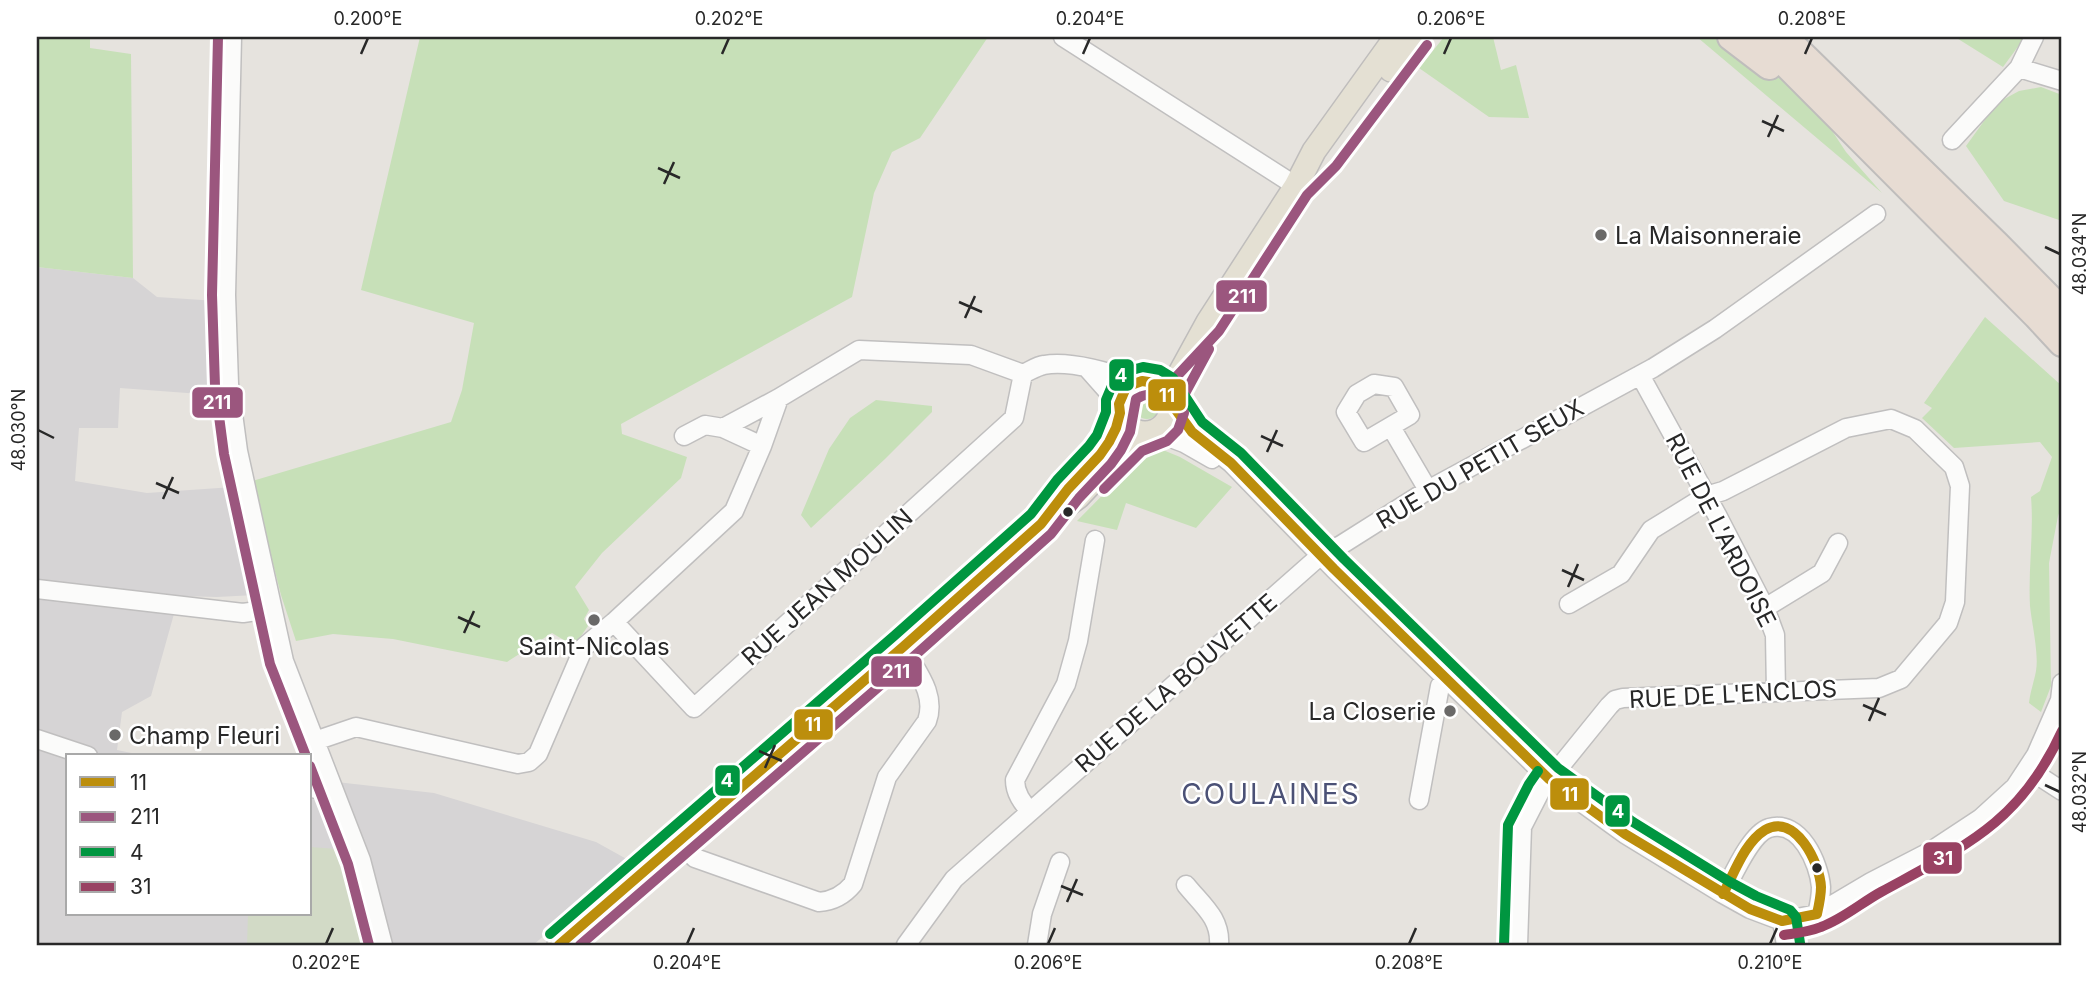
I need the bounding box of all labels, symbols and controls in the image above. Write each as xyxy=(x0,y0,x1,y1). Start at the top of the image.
text: 0.200°E xyxy=(334,8,402,29)
text: 0.202°E xyxy=(695,8,763,29)
text: 0.204°E xyxy=(1056,8,1124,29)
text: 0.206°E xyxy=(1417,8,1485,29)
text: 0.208°E xyxy=(1778,8,1846,29)
text: 48.034°N xyxy=(2069,213,2090,295)
place label: La Maisonneraie xyxy=(1615,221,1802,250)
marker: La Maisonneraie xyxy=(1593,227,1609,243)
line badge: 211 xyxy=(1215,279,1268,313)
text: 211 xyxy=(1228,285,1256,308)
line badge: 4 xyxy=(1108,358,1135,392)
text: 4 xyxy=(1115,364,1127,387)
line badge: 11 xyxy=(1147,378,1187,412)
text: 11 xyxy=(1159,384,1175,407)
line badge: 211 xyxy=(191,386,244,419)
text: 48.030°N xyxy=(8,389,29,471)
text: 211 xyxy=(203,391,231,414)
street label: RUE DU PETIT SEUX xyxy=(1371,393,1589,535)
street label: RUE DE L'ARDOISE xyxy=(1660,428,1782,632)
street label: RUE JEAN MOULIN xyxy=(736,503,918,671)
unlabelled marker xyxy=(1061,505,1075,519)
street label: RUE DE LA BOUVETTE xyxy=(1069,587,1283,779)
marker: Saint-Nicolas xyxy=(586,612,602,628)
place label: Saint-Nicolas xyxy=(518,632,670,661)
line badge: 211 xyxy=(870,655,923,688)
text: 211 xyxy=(882,660,910,683)
street label: RUE DE L'ENCLOS xyxy=(1628,674,1838,714)
place label: La Closerie xyxy=(1309,697,1436,726)
marker: La Closerie xyxy=(1442,703,1458,719)
line badge: 11 xyxy=(793,708,834,741)
text: 11 xyxy=(805,713,821,736)
place label: Champ Fleuri xyxy=(129,721,280,750)
marker: Champ Fleuri xyxy=(107,727,123,743)
text: 48.032°N xyxy=(2069,751,2090,833)
legend xyxy=(66,754,312,916)
line badge: 4 xyxy=(714,764,741,797)
text: 4 xyxy=(721,769,733,792)
text: 11 xyxy=(130,770,147,795)
district label: COULAINES xyxy=(1181,777,1361,811)
line badge: 11 xyxy=(1549,777,1590,811)
text: 11 xyxy=(1562,783,1578,806)
line badge: 4 xyxy=(1604,794,1631,828)
text: 4 xyxy=(1612,800,1624,823)
text: 211 xyxy=(130,804,160,829)
text: 4 xyxy=(130,840,144,865)
line badge: 31 xyxy=(1922,841,1963,875)
text: 31 xyxy=(1933,847,1953,870)
unlabelled marker xyxy=(1810,861,1824,875)
text: 31 xyxy=(130,874,152,899)
text: 0.202°E xyxy=(292,952,360,973)
text: 0.204°E xyxy=(653,952,721,973)
text: 0.206°E xyxy=(1014,952,1082,973)
text: 0.208°E xyxy=(1375,952,1443,973)
text: 0.210°E xyxy=(1738,952,1802,973)

